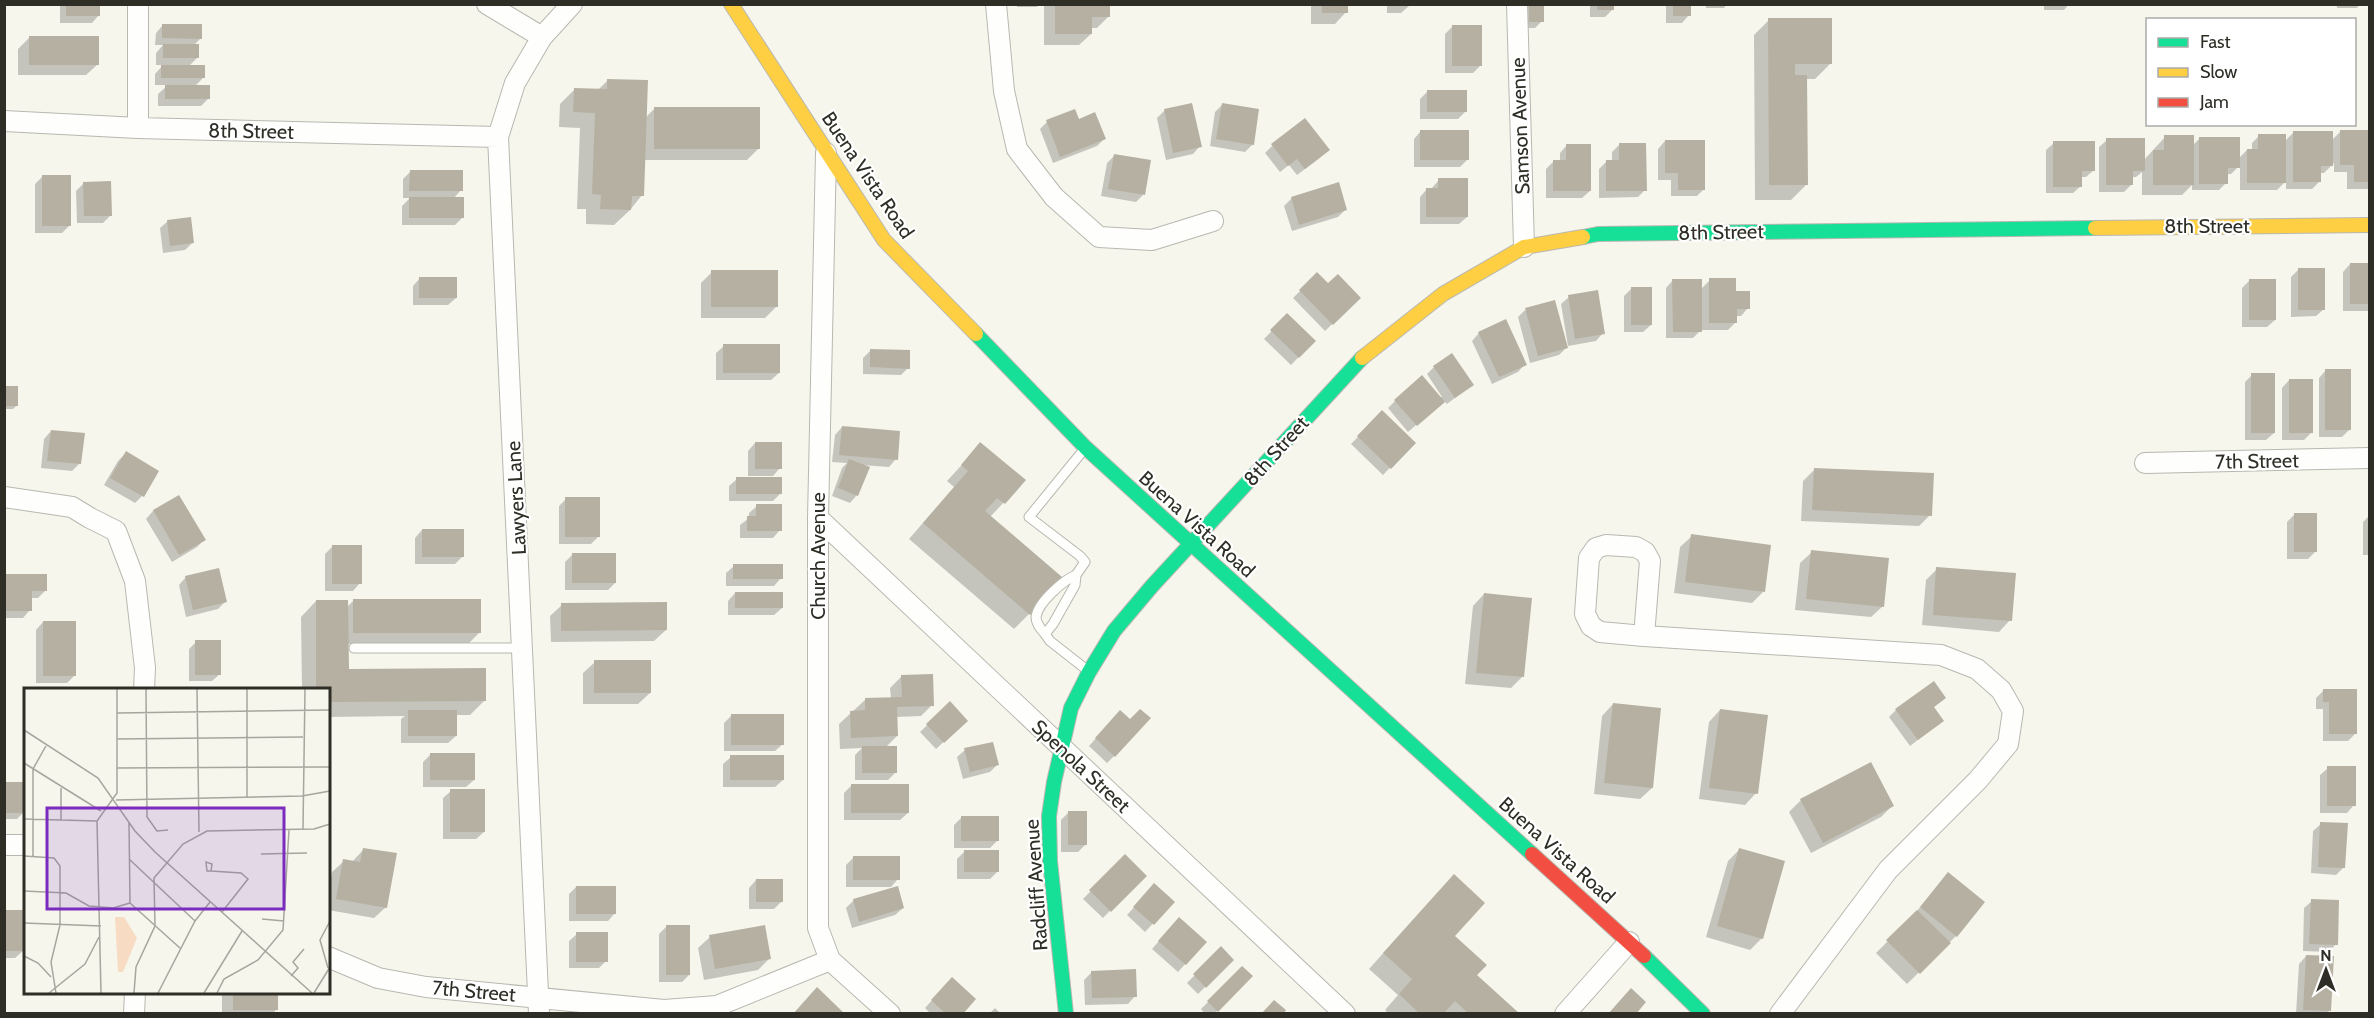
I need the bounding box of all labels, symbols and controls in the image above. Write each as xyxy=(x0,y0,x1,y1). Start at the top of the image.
legend xyxy=(2146,18,2356,126)
text: Fast xyxy=(2200,31,2231,53)
street label: Samson Avenue xyxy=(1506,57,1534,195)
text: Slow xyxy=(2200,61,2237,83)
text: Jam xyxy=(2199,91,2229,113)
street label: Buena Vista Road xyxy=(817,107,919,243)
street label: 8th Street xyxy=(208,118,294,144)
street label: 8th Street xyxy=(2164,214,2250,238)
street label: 8th Street xyxy=(1678,219,1764,245)
street label: 8th Street xyxy=(1238,411,1314,491)
street label: Lawyers Lane xyxy=(501,440,531,556)
street label: 7th Street xyxy=(2215,448,2299,474)
street label: Buena Vista Road xyxy=(1134,466,1260,582)
street label: Church Avenue xyxy=(806,492,830,620)
inset map xyxy=(24,688,330,994)
street label: Spenola Street xyxy=(1027,714,1135,818)
street label: Buena Vista Road xyxy=(1494,792,1620,908)
street label: Radcliff Avenue xyxy=(1019,818,1053,952)
north arrow xyxy=(2296,940,2356,1000)
text: N xyxy=(2320,946,2332,965)
street label: 7th Street xyxy=(431,975,517,1007)

